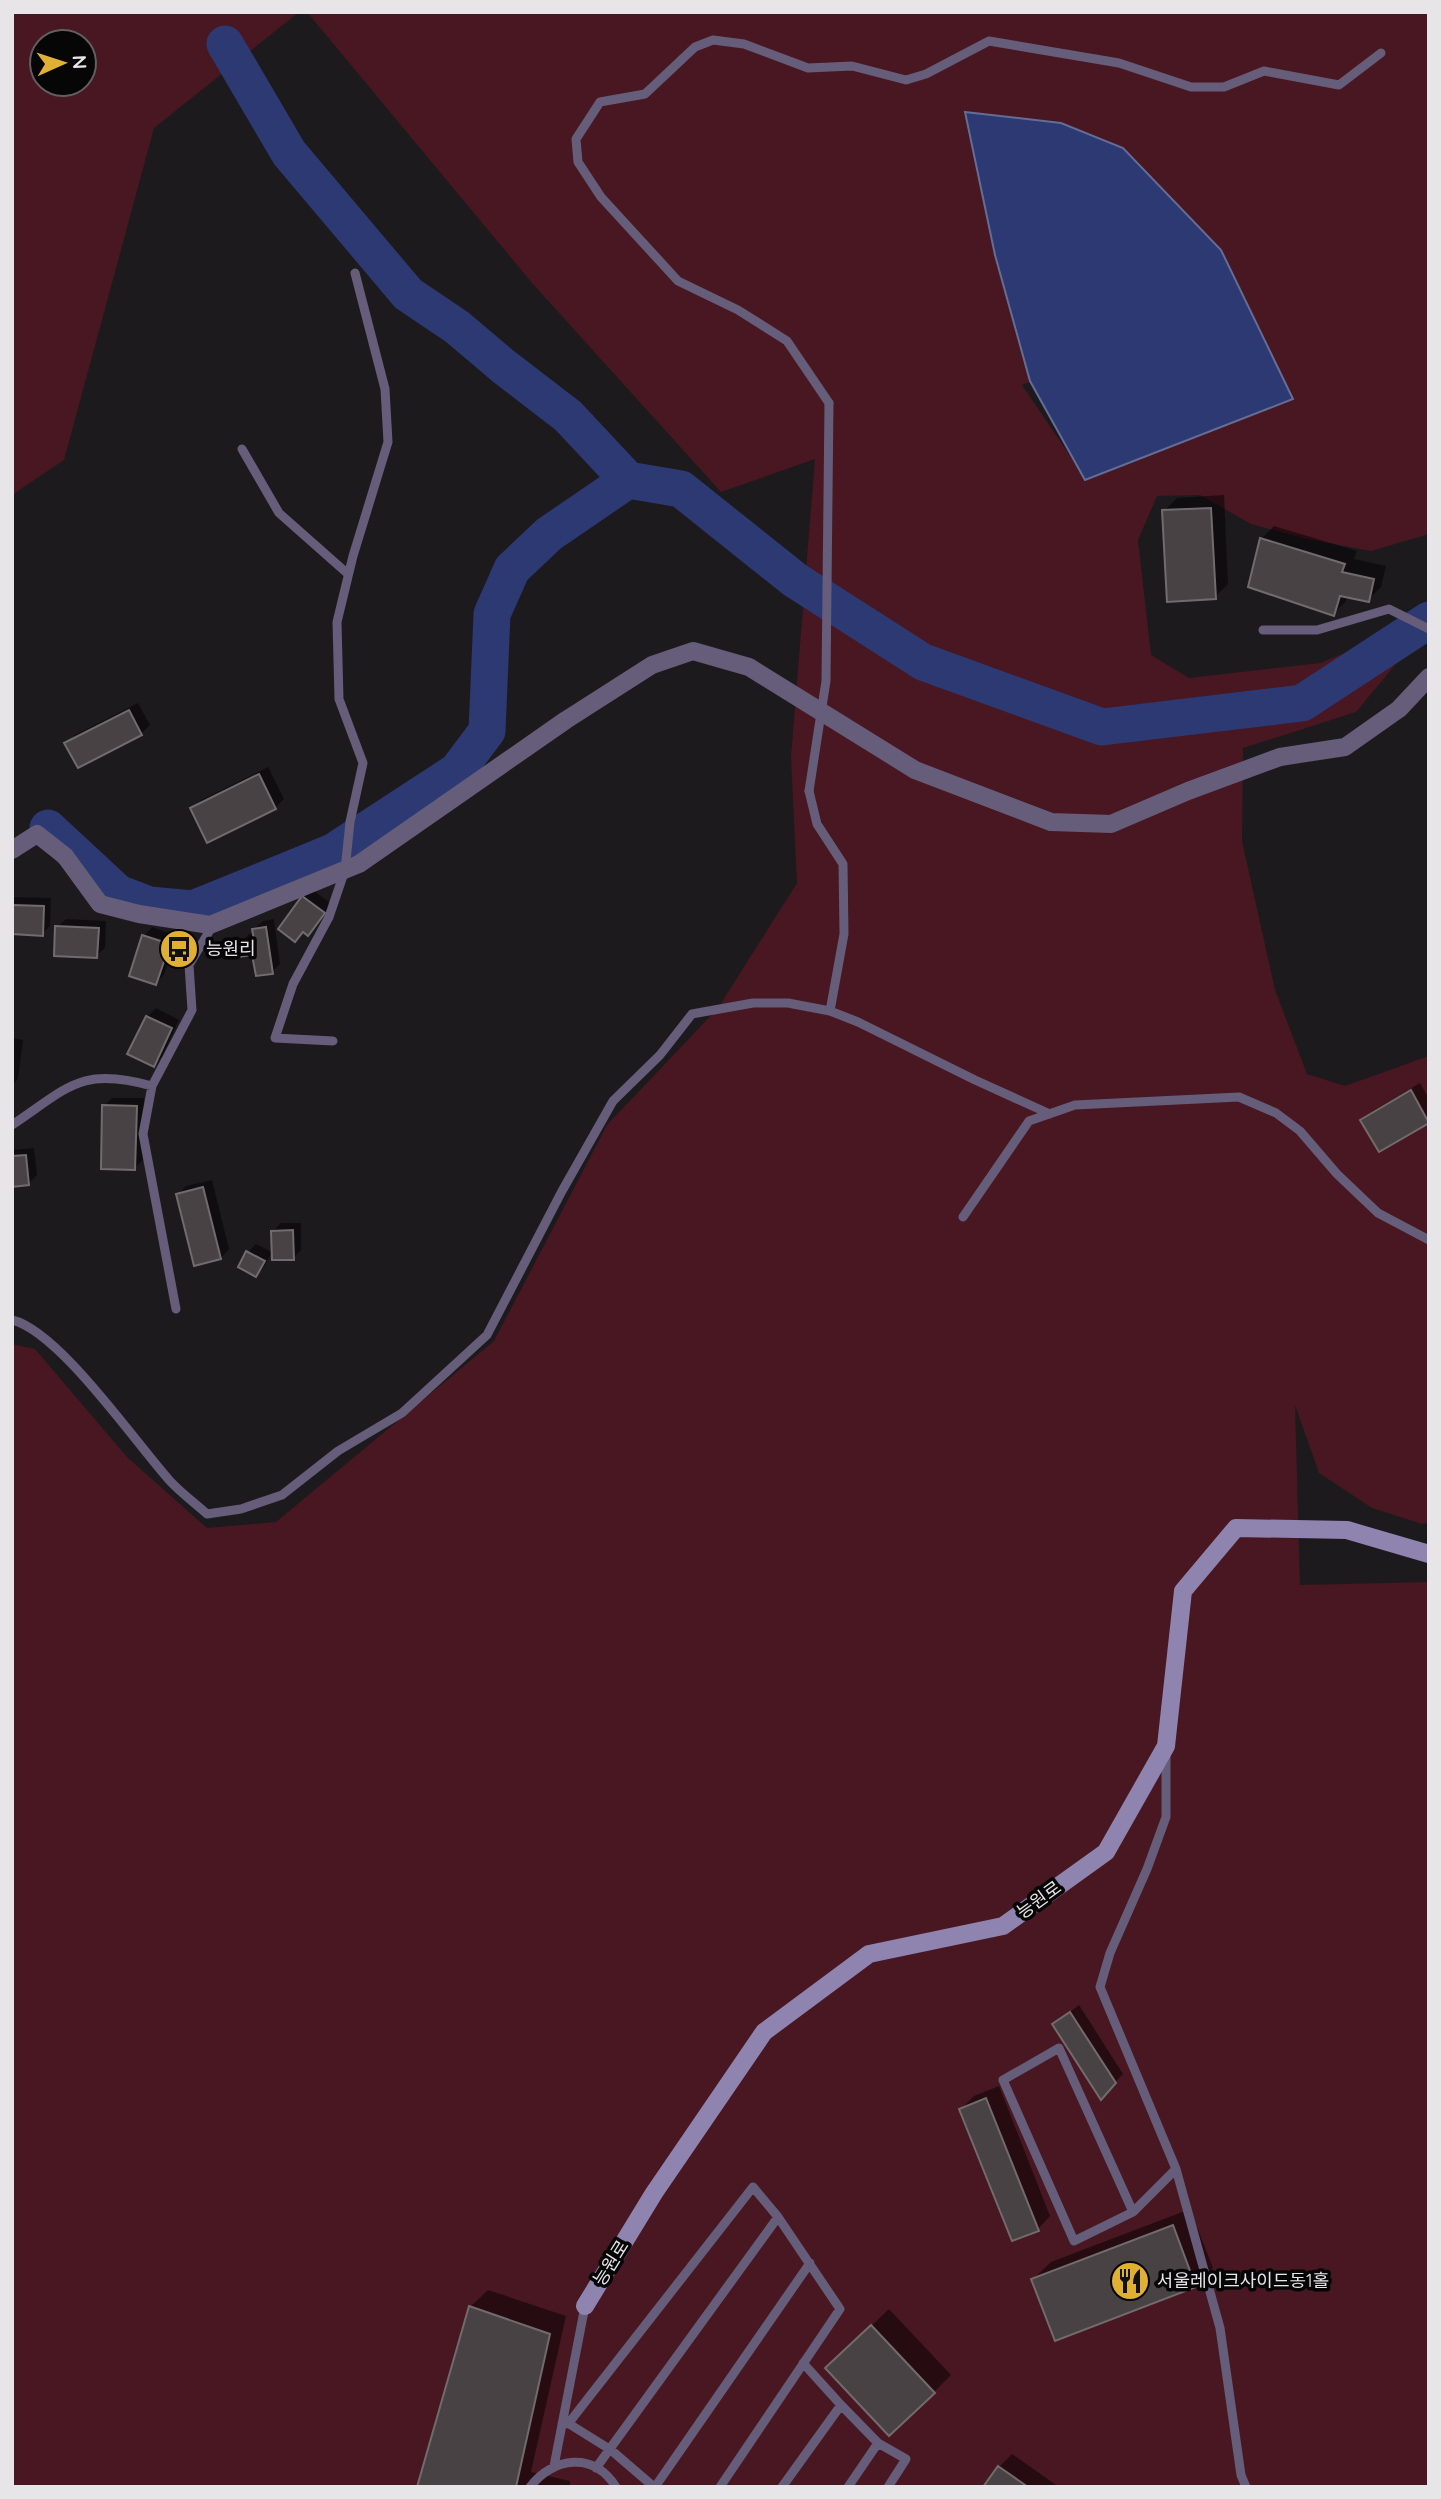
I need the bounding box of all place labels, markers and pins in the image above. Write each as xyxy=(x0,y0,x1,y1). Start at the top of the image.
bus stop icon: 능원리 xyxy=(158,928,200,970)
place label: 능원리 xyxy=(206,937,256,960)
restaurant icon: 서울레이크사이드동1홀 xyxy=(1109,2260,1151,2302)
place label: 서울레이크사이드동1홀 xyxy=(1157,2269,1329,2292)

